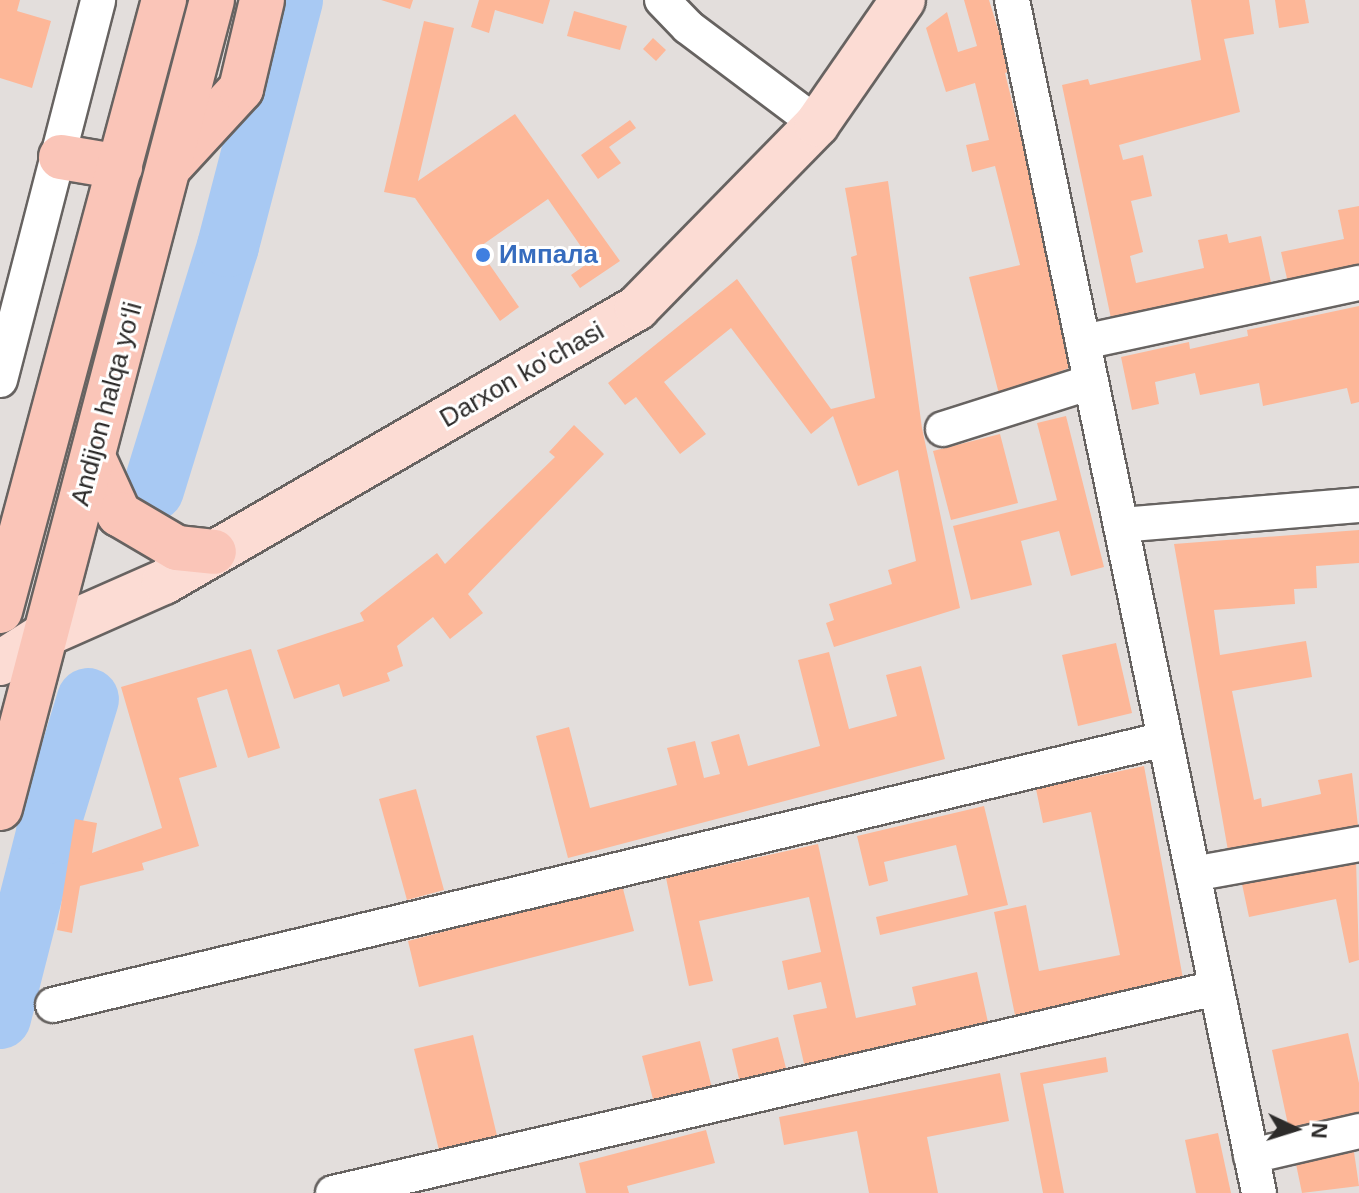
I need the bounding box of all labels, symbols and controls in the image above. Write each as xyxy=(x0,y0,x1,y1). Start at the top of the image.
place label: Импала xyxy=(499,239,598,271)
marker: Импала xyxy=(474,246,492,264)
street label: Andijon halqa yo‘li xyxy=(65,299,149,509)
street label: Darxon ko'chasi xyxy=(434,315,610,435)
north arrow xyxy=(1255,1089,1335,1169)
text: N xyxy=(1306,1122,1332,1139)

